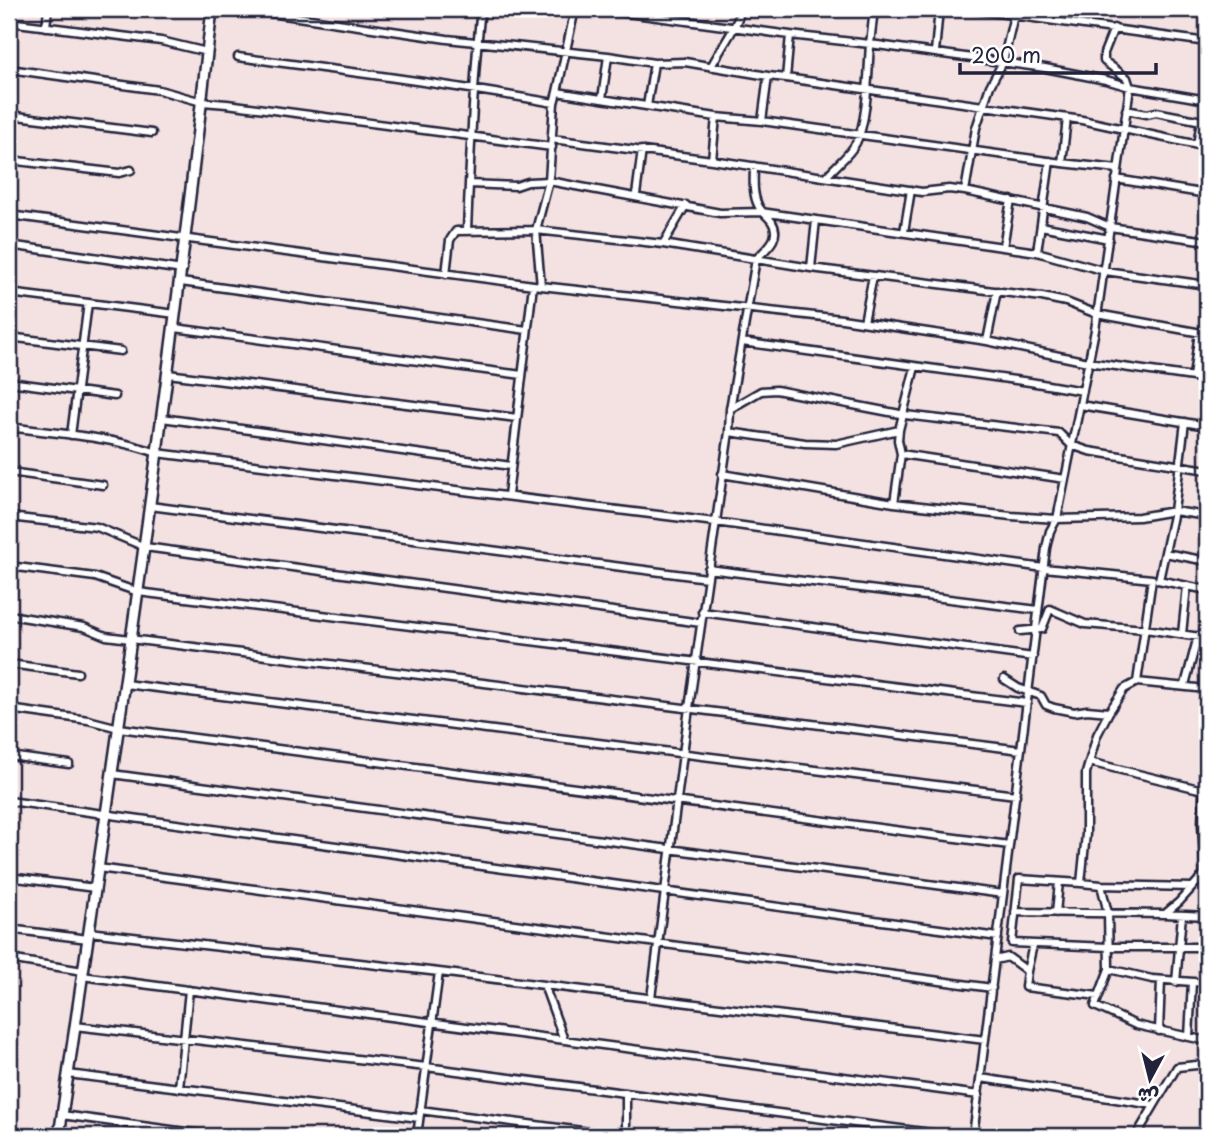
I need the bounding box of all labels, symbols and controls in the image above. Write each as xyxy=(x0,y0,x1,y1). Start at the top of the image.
scale bar xyxy=(960,32,1156,76)
text: 200 m xyxy=(971,38,1041,70)
north arrow xyxy=(1114,1044,1184,1114)
text: ش xyxy=(1136,1082,1160,1112)

